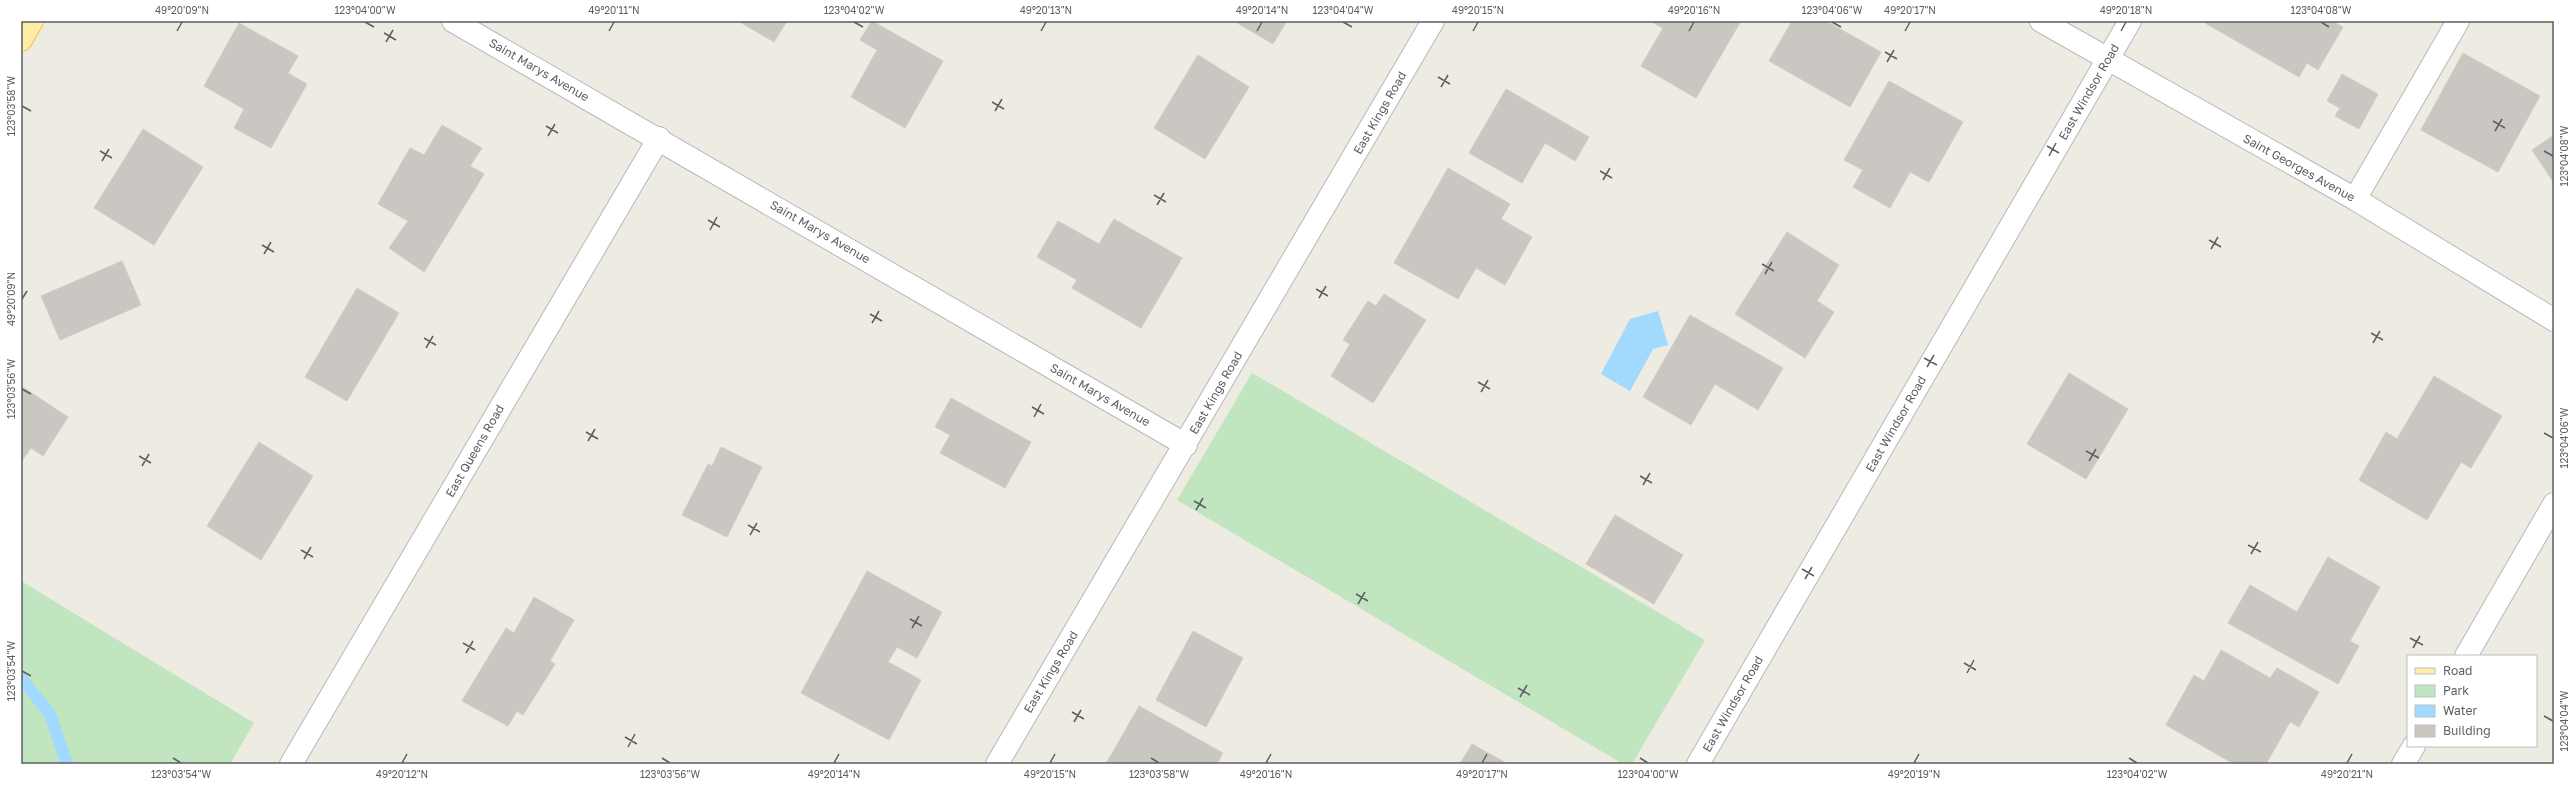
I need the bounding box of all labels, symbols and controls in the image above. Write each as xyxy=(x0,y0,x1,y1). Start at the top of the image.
text: 49°20'09"N xyxy=(155,4,209,16)
text: 123°04'00"W xyxy=(335,4,396,16)
text: 49°20'11"N xyxy=(588,4,640,16)
text: 123°04'02"W xyxy=(824,4,885,16)
text: 49°20'13"N xyxy=(1020,4,1072,16)
text: 49°20'14"N xyxy=(1236,4,1288,16)
text: 123°04'04"W xyxy=(1313,4,1374,16)
text: 49°20'15"N xyxy=(1452,4,1504,16)
text: 49°20'16"N xyxy=(1668,4,1720,16)
text: 123°04'06"W xyxy=(1802,4,1863,16)
text: 49°20'17"N xyxy=(1884,4,1936,16)
text: 49°20'18"N xyxy=(2100,4,2152,16)
text: 123°04'08"W xyxy=(2291,4,2352,16)
street label: Saint Marys Avenue xyxy=(486,35,592,104)
street label: East Windsor Road xyxy=(2055,41,2122,142)
street label: East Kings Road xyxy=(1350,69,1409,157)
text: 123°03'58"W xyxy=(5,75,17,136)
text: 123°04'08"W xyxy=(2558,125,2570,186)
street label: Saint Georges Avenue xyxy=(2241,130,2358,205)
street label: Saint Marys Avenue xyxy=(767,197,873,266)
text: 49°20'09"N xyxy=(5,272,17,326)
street label: East Kings Road xyxy=(1186,349,1245,437)
text: 123°03'56"W xyxy=(5,359,17,419)
street label: Saint Marys Avenue xyxy=(1047,360,1153,429)
street label: East Windsor Road xyxy=(1862,373,1929,474)
street label: East Queens Road xyxy=(442,402,507,500)
text: 123°04'06"W xyxy=(2558,407,2570,468)
street label: East Kings Road xyxy=(1020,628,1081,716)
text: 123°03'54"W xyxy=(5,640,17,701)
street label: East Windsor Road xyxy=(1699,653,1766,754)
legend xyxy=(2407,655,2537,747)
text: Road xyxy=(2443,663,2472,678)
text: Park xyxy=(2443,683,2469,698)
text: 123°04'04"W xyxy=(2558,690,2570,751)
text: Water xyxy=(2443,703,2477,718)
text: Building xyxy=(2443,723,2491,738)
text: 123°03'54"W xyxy=(151,768,212,780)
text: 49°20'12"N xyxy=(376,768,428,780)
text: 123°03'56"W xyxy=(640,768,700,780)
text: 49°20'14"N xyxy=(808,768,860,780)
text: 49°20'15"N xyxy=(1024,768,1076,780)
text: 123°03'58"W xyxy=(1129,768,1190,780)
text: 49°20'16"N xyxy=(1240,768,1292,780)
text: 49°20'17"N xyxy=(1456,768,1508,780)
text: 123°04'00"W xyxy=(1618,768,1679,780)
text: 49°20'19"N xyxy=(1888,768,1940,780)
text: 123°04'02"W xyxy=(2107,768,2168,780)
text: 49°20'21"N xyxy=(2321,768,2373,780)

